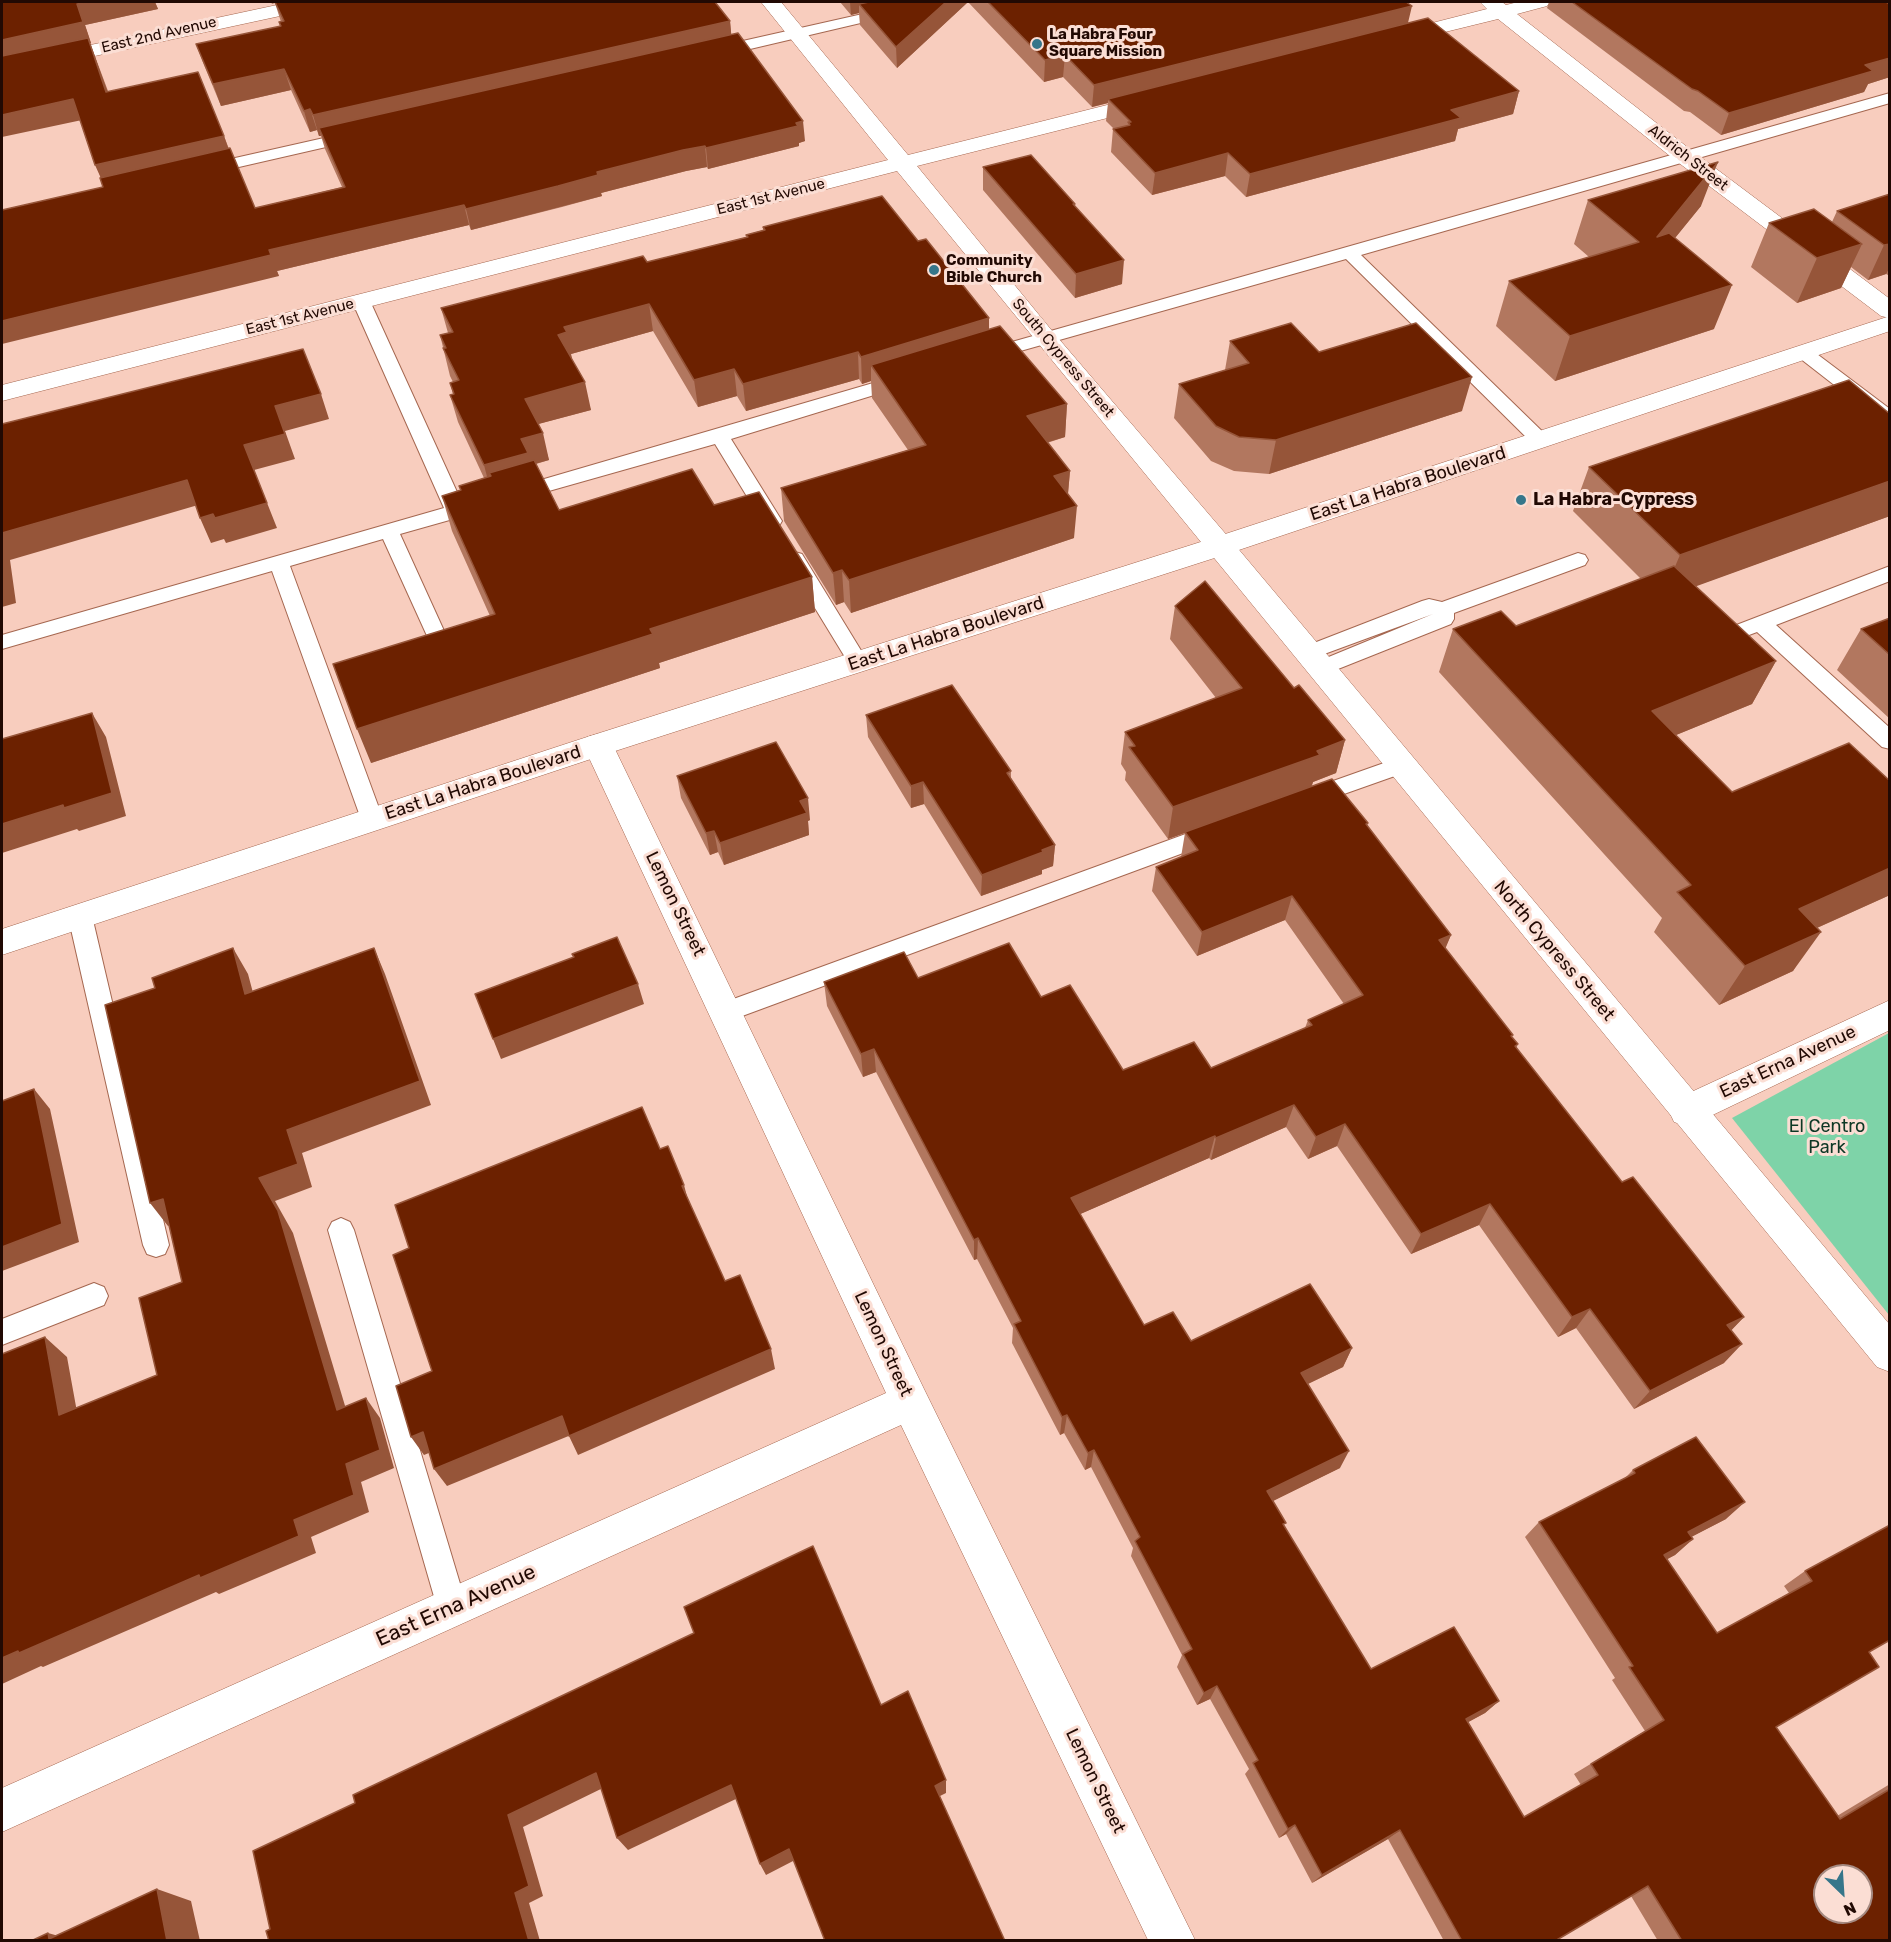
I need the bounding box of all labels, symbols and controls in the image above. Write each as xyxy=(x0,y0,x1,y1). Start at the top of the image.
street label: East 2nd Avenue xyxy=(100,13,218,57)
place label: La Habra Four Square Mission xyxy=(1049,26,1162,61)
marker: La Habra Four Square Mission xyxy=(1030,37,1044,51)
street label: Aldrich Street xyxy=(1644,121,1732,195)
street label: East 1st Avenue xyxy=(715,175,827,219)
place label: Community Bible Church xyxy=(946,252,1042,287)
marker: Community Bible Church xyxy=(927,263,941,277)
street label: East 1st Avenue xyxy=(244,295,356,339)
street label: South Cypress Street xyxy=(1008,295,1118,421)
street label: East La Habra Boulevard xyxy=(1307,442,1509,526)
place label: La Habra-Cypress xyxy=(1533,489,1694,511)
marker: La Habra-Cypress xyxy=(1514,493,1528,507)
street label: East La Habra Boulevard xyxy=(845,592,1047,676)
street label: East La Habra Boulevard xyxy=(382,741,584,825)
street label: Lemon Street xyxy=(640,848,710,960)
street label: North Cypress Street xyxy=(1489,877,1619,1025)
street label: East Erna Avenue xyxy=(1717,1021,1859,1103)
park label: El Centro Park xyxy=(1789,1116,1865,1158)
street label: Lemon Street xyxy=(849,1288,917,1400)
street label: East Erna Avenue xyxy=(372,1559,540,1653)
street label: Lemon Street xyxy=(1060,1725,1130,1837)
north arrow xyxy=(1813,1864,1873,1924)
text: N xyxy=(1841,1898,1859,1920)

